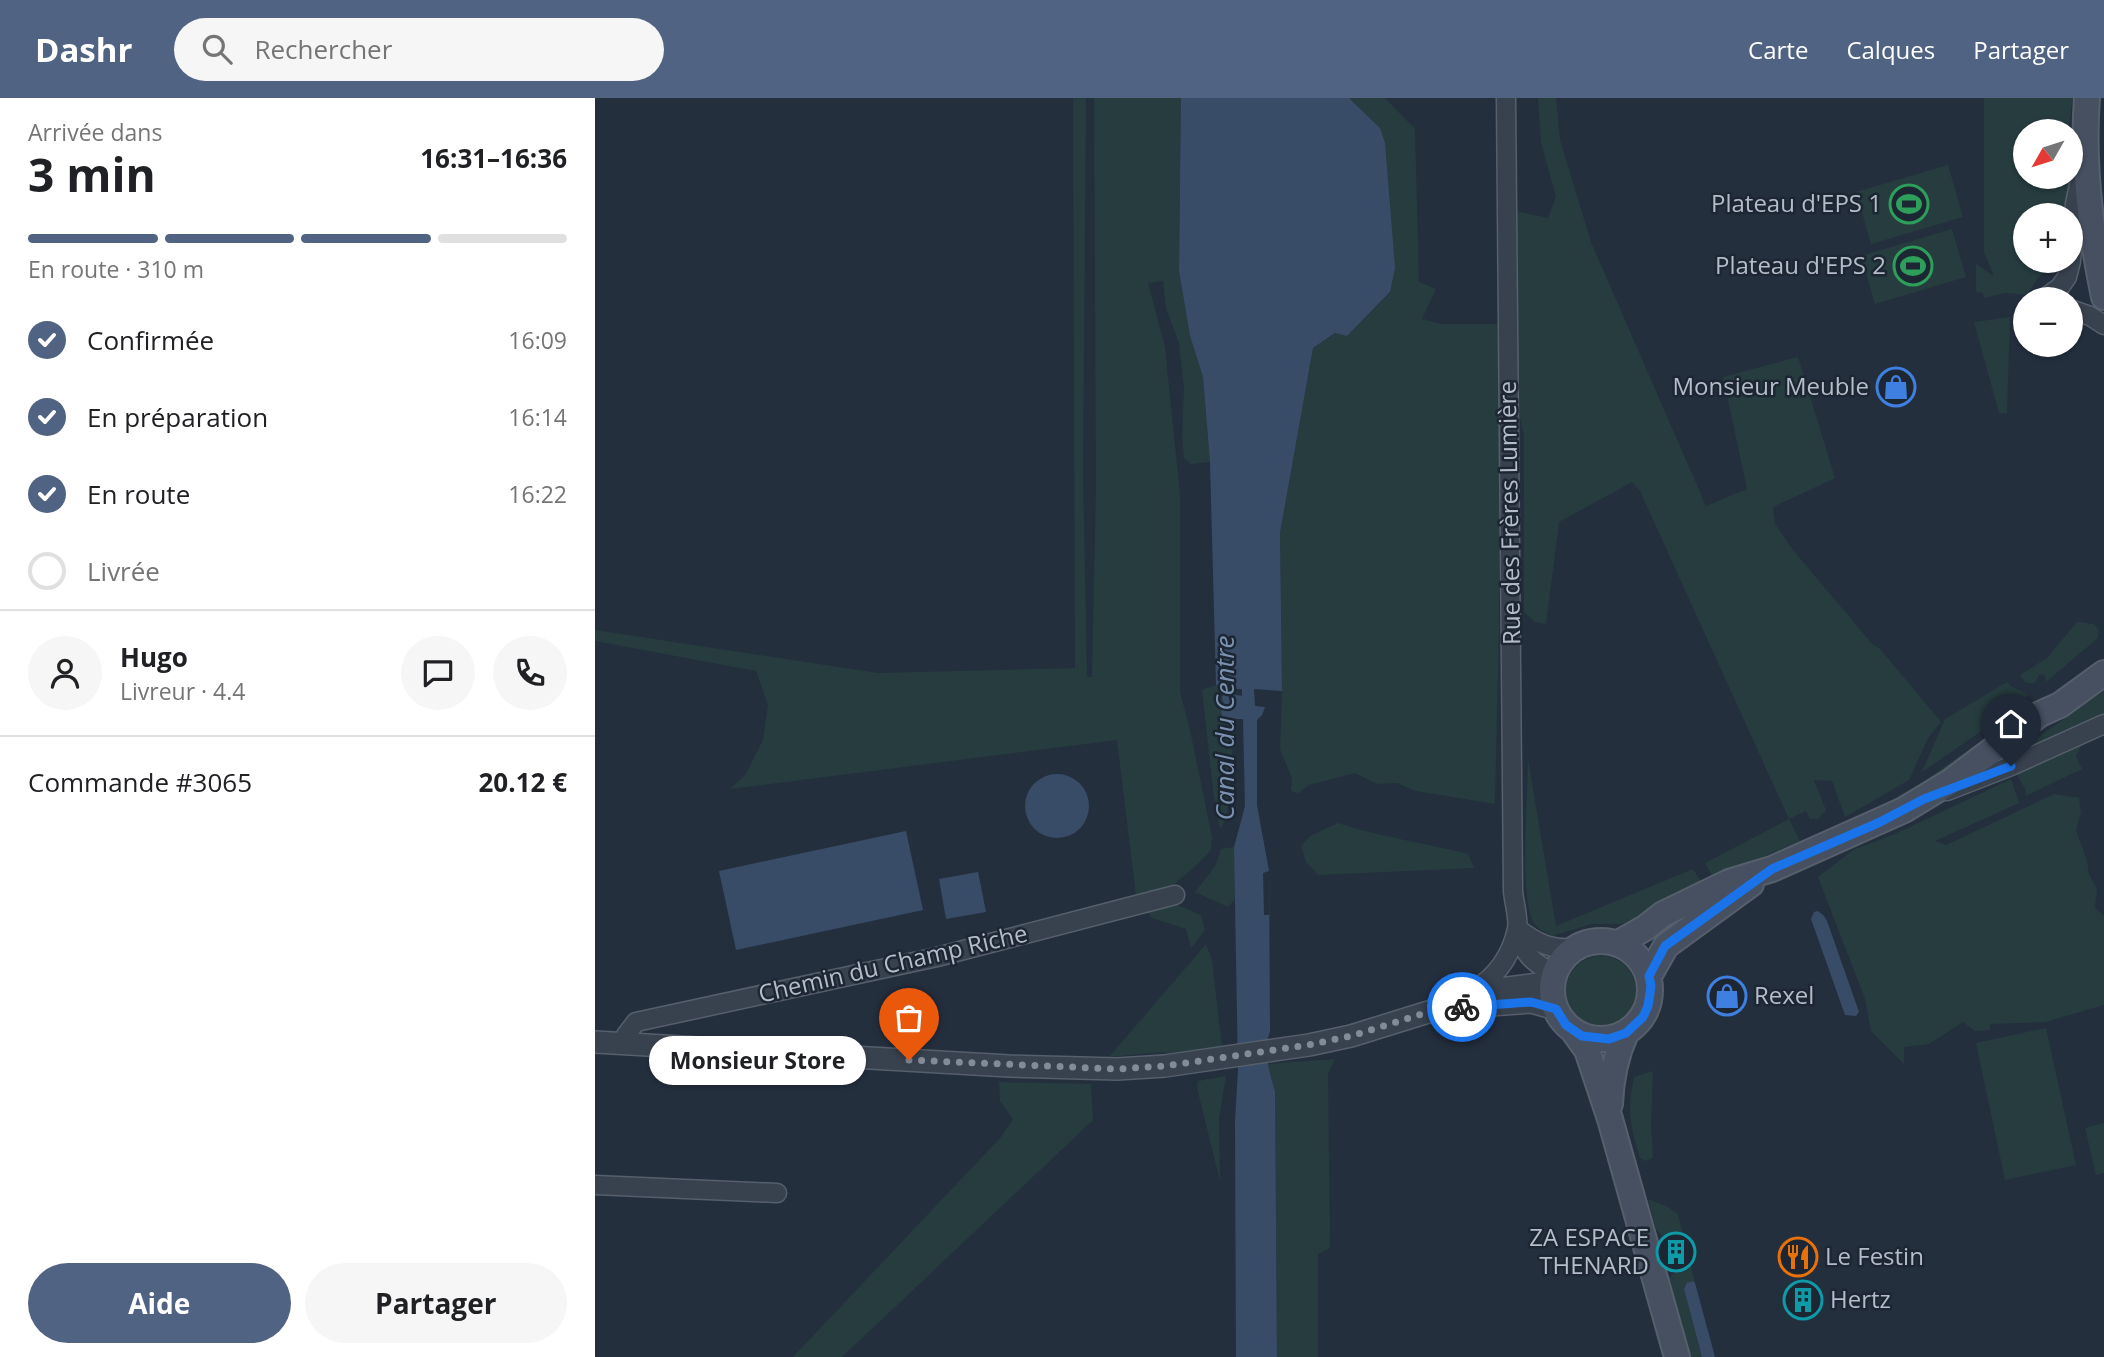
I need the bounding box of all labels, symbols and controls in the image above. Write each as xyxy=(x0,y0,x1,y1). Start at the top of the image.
search box xyxy=(174,18,664,81)
text: Dashr xyxy=(35,27,132,72)
icon: search xyxy=(198,30,236,68)
text: Rechercher xyxy=(254,31,392,67)
text: Carte xyxy=(1748,33,1808,66)
text: Calques xyxy=(1846,33,1935,66)
text: Partager xyxy=(1973,33,2069,66)
text: Arrivée dans xyxy=(28,116,162,148)
north arrow xyxy=(2013,119,2083,189)
map controls xyxy=(2013,119,2083,357)
text: 16:31–16:36 xyxy=(420,140,567,176)
text: 3 min xyxy=(28,143,156,205)
sports icon: Plateau d'EPS 1 xyxy=(1888,183,1930,225)
place label: Plateau d'EPS 1 xyxy=(1711,186,1882,219)
button: + xyxy=(2013,203,2083,273)
sports icon: Plateau d'EPS 2 xyxy=(1892,245,1934,287)
place label: Plateau d'EPS 2 xyxy=(1715,248,1886,281)
text: En route · 310 m xyxy=(28,253,204,285)
button: − xyxy=(2013,287,2083,357)
icon: check xyxy=(28,321,66,359)
text: Confirmée xyxy=(87,322,214,358)
text: 16:09 xyxy=(508,324,567,356)
shop icon: Monsieur Meuble xyxy=(1875,366,1917,408)
place label: Monsieur Meuble xyxy=(1673,369,1869,402)
street label: Rue des Frères Lumière xyxy=(1490,381,1527,645)
icon: check xyxy=(28,398,66,436)
text: En préparation xyxy=(87,399,268,435)
text: 16:14 xyxy=(508,401,567,433)
icon: check xyxy=(28,475,66,513)
text: En route xyxy=(87,476,190,512)
text: 16:22 xyxy=(508,478,567,510)
text: Livrée xyxy=(87,553,160,589)
button: person xyxy=(28,636,102,710)
button: chat xyxy=(401,636,475,710)
button: phone xyxy=(493,636,567,710)
water label: Canal du Centre xyxy=(1206,636,1242,820)
text: Hugo xyxy=(120,639,188,675)
text: Livreur · 4.4 xyxy=(120,675,245,707)
pin xyxy=(1981,694,2041,766)
icon: home xyxy=(1992,705,2030,743)
text: Commande #3065 xyxy=(28,764,252,800)
text: 20.12 € xyxy=(479,764,567,800)
street label: Chemin du Champ Riche xyxy=(755,916,1030,1010)
courier xyxy=(1427,972,1497,1042)
shop icon: Rexel xyxy=(1706,975,1748,1017)
place label: Rexel xyxy=(1754,978,1814,1011)
pin xyxy=(879,988,939,1060)
icon: bike xyxy=(1443,988,1481,1026)
icon: bag xyxy=(890,999,928,1037)
callout: Monsieur Store xyxy=(650,1035,867,1084)
text: Monsieur Store xyxy=(670,1044,845,1076)
place label: ZA ESPACE THENARD xyxy=(1529,1220,1649,1281)
building icon: ZA ESPACE THENARD xyxy=(1655,1231,1697,1273)
restaurant icon: Le Festin xyxy=(1777,1236,1819,1278)
place label: Le Festin xyxy=(1825,1239,1924,1272)
button: Aide xyxy=(28,1263,291,1343)
button: Partager xyxy=(305,1263,567,1343)
building icon: Hertz xyxy=(1782,1279,1824,1321)
place label: Hertz xyxy=(1830,1282,1891,1315)

